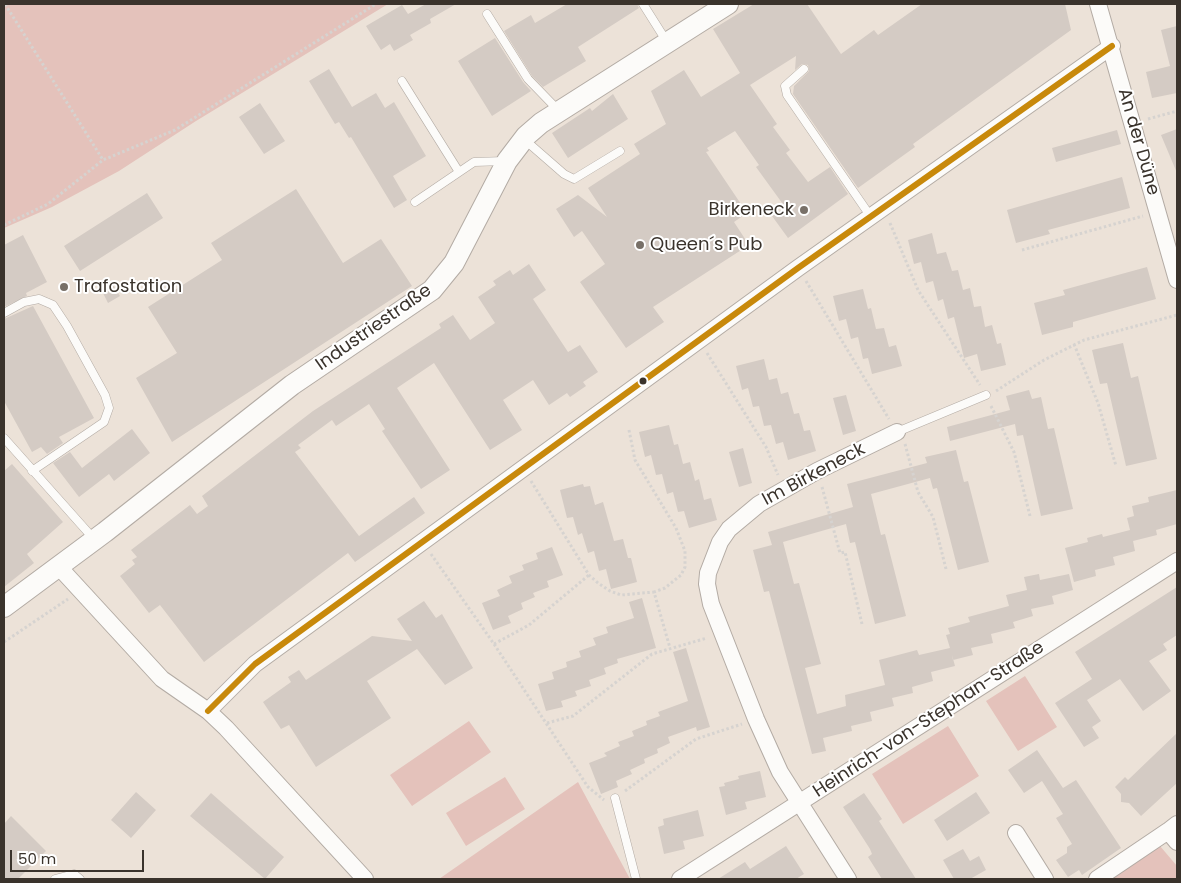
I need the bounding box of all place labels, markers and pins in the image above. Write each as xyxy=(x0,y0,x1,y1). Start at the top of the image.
place label: Birkeneck xyxy=(709,199,794,221)
marker: Birkeneck xyxy=(798,204,810,216)
place label: Queen´s Pub xyxy=(650,234,762,256)
marker: Queen´s Pub xyxy=(634,239,646,251)
place label: Trafostation xyxy=(74,276,182,298)
marker: Trafostation xyxy=(58,281,70,293)
unlabelled marker xyxy=(638,376,648,386)

